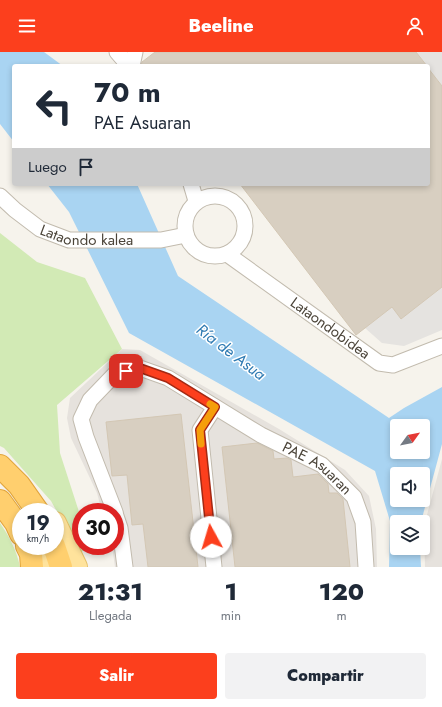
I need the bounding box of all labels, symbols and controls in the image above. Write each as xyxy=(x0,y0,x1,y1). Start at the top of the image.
text: Beeline xyxy=(188,13,254,39)
icon: menu xyxy=(16,15,38,37)
icon: person xyxy=(404,15,426,37)
text: 70 m xyxy=(94,72,161,113)
icon: left xyxy=(28,80,80,132)
text: PAE Asuaran xyxy=(94,110,191,136)
text: Luego xyxy=(28,156,67,178)
icon: arrive xyxy=(75,156,97,178)
street label: Lataondo kalea xyxy=(37,219,133,251)
street label: Lataondobidea xyxy=(286,292,375,364)
water label: Ría de Asua xyxy=(192,318,271,386)
pin xyxy=(109,354,143,388)
icon: arrive xyxy=(115,360,137,382)
north arrow xyxy=(390,419,430,459)
map controls xyxy=(390,419,430,555)
street label: PAE Asuaran xyxy=(279,436,357,500)
button: sound xyxy=(390,467,430,507)
speed limit sign: 30 xyxy=(72,503,124,555)
text: 19 xyxy=(26,509,50,538)
button: layers xyxy=(390,515,430,555)
position arrow xyxy=(190,516,232,558)
text: km/h xyxy=(27,531,49,546)
text: 21:31 xyxy=(78,574,143,609)
text: 1 xyxy=(224,574,237,609)
text: 120 xyxy=(319,574,364,609)
text: Llegada xyxy=(89,606,132,625)
text: min xyxy=(221,606,241,625)
text: m xyxy=(336,606,347,625)
button: Salir xyxy=(16,653,217,699)
button: Compartir xyxy=(225,653,426,699)

